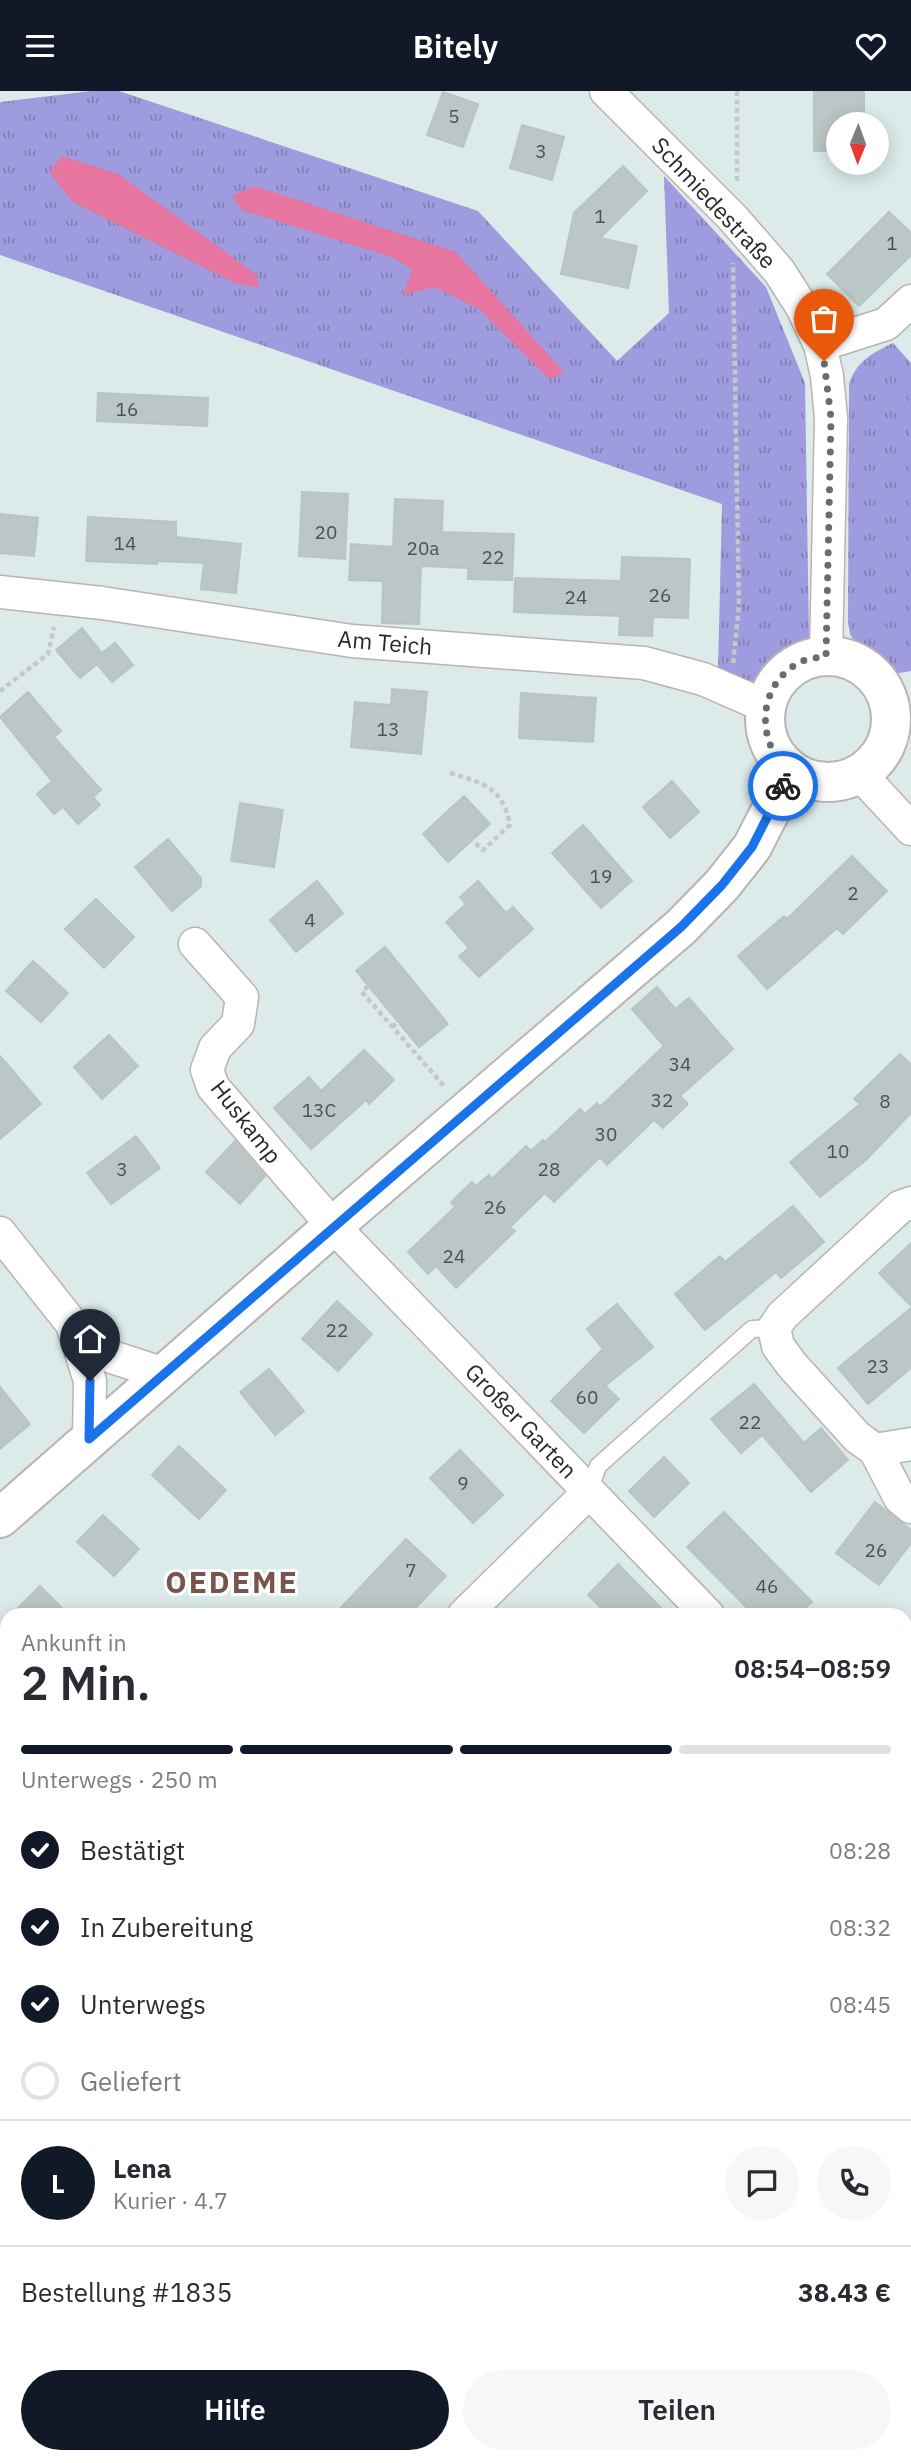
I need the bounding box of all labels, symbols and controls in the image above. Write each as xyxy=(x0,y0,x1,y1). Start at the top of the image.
text: Bitely xyxy=(413,25,498,67)
icon: menu xyxy=(21,27,59,65)
icon: heart xyxy=(852,27,890,65)
house number: 5 xyxy=(448,104,460,128)
north arrow xyxy=(826,112,889,175)
map controls xyxy=(826,112,889,175)
street label: Schmiedestraße xyxy=(646,130,784,275)
house number: 3 xyxy=(535,139,547,163)
house number: 1 xyxy=(594,204,606,228)
house number: 1 xyxy=(886,231,898,255)
pin xyxy=(794,289,854,361)
icon: bag xyxy=(805,300,843,338)
house number: 16 xyxy=(116,397,138,421)
house number: 20 xyxy=(315,520,337,544)
house number: 14 xyxy=(114,531,136,555)
house number: 20a xyxy=(407,536,439,560)
house number: 22 xyxy=(482,545,504,569)
house number: 26 xyxy=(649,583,671,607)
house number: 24 xyxy=(565,585,587,609)
street label: Am Teich xyxy=(336,623,434,661)
house number: 13 xyxy=(377,717,399,741)
courier xyxy=(748,751,818,821)
icon: bike xyxy=(764,767,802,805)
house number: 19 xyxy=(590,864,612,888)
house number: 2 xyxy=(847,881,859,905)
house number: 4 xyxy=(304,908,316,932)
house number: 34 xyxy=(669,1052,691,1076)
street label: Huskamp xyxy=(205,1073,289,1169)
house number: 32 xyxy=(651,1088,673,1112)
house number: 8 xyxy=(879,1089,891,1113)
house number: 13C xyxy=(302,1098,336,1122)
house number: 30 xyxy=(595,1122,617,1146)
house number: 10 xyxy=(827,1139,849,1163)
house number: 3 xyxy=(116,1157,128,1181)
house number: 28 xyxy=(538,1157,560,1181)
house number: 26 xyxy=(484,1195,506,1219)
house number: 24 xyxy=(443,1244,465,1268)
pin xyxy=(60,1309,120,1381)
house number: 22 xyxy=(326,1318,348,1342)
icon: home xyxy=(71,1320,109,1358)
house number: 23 xyxy=(867,1354,889,1378)
street label: Großer Garten xyxy=(459,1356,584,1484)
house number: 60 xyxy=(576,1385,598,1409)
house number: 22 xyxy=(739,1410,761,1434)
house number: 9 xyxy=(457,1471,469,1495)
house number: 26 xyxy=(865,1538,887,1562)
house number: 7 xyxy=(405,1558,417,1582)
district label: OEDEME xyxy=(165,1562,299,1601)
house number: 46 xyxy=(756,1574,778,1598)
text: Ankunft in xyxy=(21,1627,127,1657)
text: 08:54–08:59 xyxy=(734,1651,891,1685)
text: 2 Min. xyxy=(21,1653,151,1713)
text: Unterwegs · 250 m xyxy=(21,1764,218,1794)
icon: check xyxy=(21,1831,59,1869)
text: Bestätigt xyxy=(80,1833,185,1867)
text: 08:28 xyxy=(829,1835,891,1865)
icon: check xyxy=(21,1908,59,1946)
text: In Zubereitung xyxy=(80,1910,253,1944)
text: 08:32 xyxy=(829,1912,891,1942)
icon: check xyxy=(21,1985,59,2023)
text: Unterwegs xyxy=(80,1987,206,2021)
text: 08:45 xyxy=(829,1989,891,2019)
text: Geliefert xyxy=(80,2064,182,2098)
button: chat xyxy=(725,2146,799,2220)
button: phone xyxy=(817,2146,891,2220)
text: Lena xyxy=(113,2151,171,2185)
text: L xyxy=(51,2166,65,2200)
text: Kurier · 4.7 xyxy=(113,2185,228,2215)
text: Bestellung #1835 xyxy=(21,2275,232,2309)
text: 38.43 € xyxy=(798,2275,891,2309)
button: Hilfe xyxy=(21,2370,449,2450)
button: Teilen xyxy=(463,2370,891,2450)

